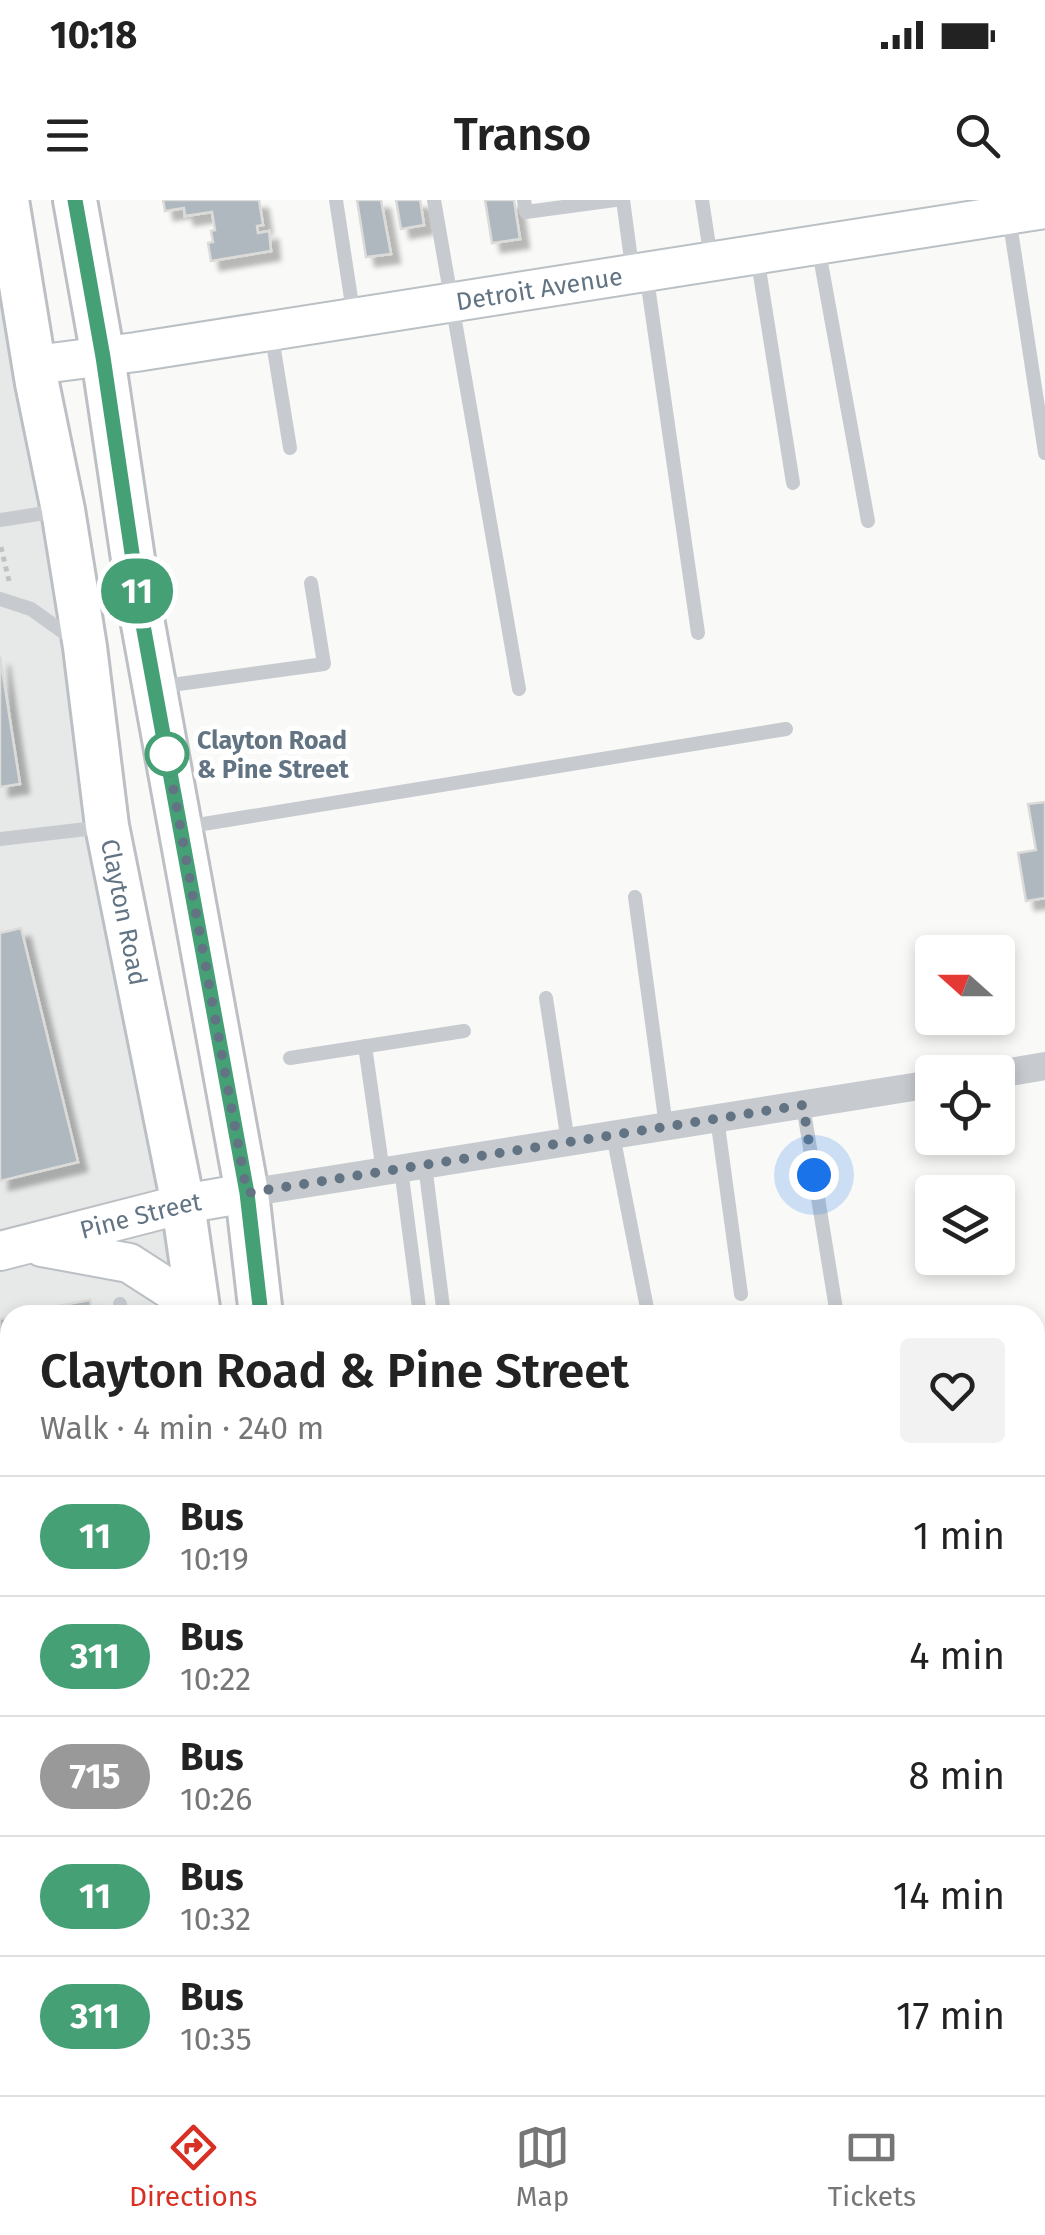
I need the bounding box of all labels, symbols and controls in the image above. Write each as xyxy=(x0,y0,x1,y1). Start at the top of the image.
text: 10:18 xyxy=(50,12,137,58)
icon: menu xyxy=(40,108,95,163)
text: Transo xyxy=(454,108,591,162)
icon: search xyxy=(950,108,1005,163)
street label: Detroit Avenue xyxy=(454,262,625,317)
line badge: 11 xyxy=(92,558,182,624)
text: 11 xyxy=(121,570,153,612)
place label: Clayton Road & Pine Street xyxy=(197,726,349,785)
marker: Clayton Road & Pine Street xyxy=(146,733,188,775)
street label: Clayton Road xyxy=(94,836,153,988)
north arrow xyxy=(915,935,1015,1035)
map controls xyxy=(915,935,1015,1275)
button: locate xyxy=(915,1055,1015,1155)
your location xyxy=(789,1150,839,1200)
button: layers xyxy=(915,1175,1015,1275)
street label: Pine Street xyxy=(77,1187,205,1246)
button: heart xyxy=(900,1338,1005,1443)
text: Clayton Road & Pine Street xyxy=(40,1342,629,1400)
text: Walk · 4 min · 240 m xyxy=(40,1409,324,1447)
text: Bus xyxy=(180,1494,244,1540)
text: 1 min xyxy=(913,1513,1005,1559)
text: 11 xyxy=(79,1515,111,1557)
text: 10:19 xyxy=(180,1540,249,1578)
text: Bus xyxy=(180,1614,244,1660)
text: 4 min xyxy=(909,1633,1005,1679)
text: 311 xyxy=(70,1635,120,1677)
text: 10:22 xyxy=(180,1660,251,1698)
text: Bus xyxy=(180,1734,244,1780)
text: 8 min xyxy=(908,1753,1005,1799)
text: 715 xyxy=(70,1755,120,1797)
text: 10:26 xyxy=(180,1780,252,1818)
text: Bus xyxy=(180,1854,244,1900)
text: 14 min xyxy=(893,1873,1005,1919)
text: 11 xyxy=(79,1875,111,1917)
text: 10:32 xyxy=(180,1900,251,1938)
text: Bus xyxy=(180,1974,244,2020)
text: 17 min xyxy=(896,1993,1005,2039)
text: 311 xyxy=(70,1995,120,2037)
text: 10:35 xyxy=(180,2020,252,2058)
tab: Directions xyxy=(129,2120,257,2213)
tab: Map xyxy=(515,2120,570,2213)
tab: Tickets xyxy=(828,2120,916,2213)

